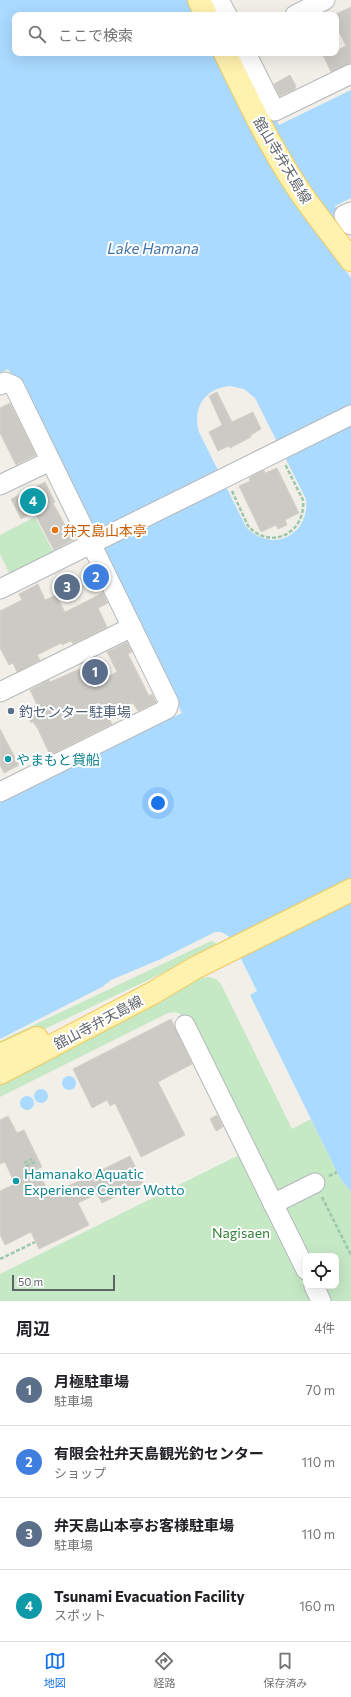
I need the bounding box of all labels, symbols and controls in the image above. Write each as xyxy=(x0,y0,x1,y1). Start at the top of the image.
search box xyxy=(12,12,339,56)
icon: search xyxy=(26,23,48,45)
text: ここで検索 xyxy=(58,26,133,44)
street label: 舘山寺弁天島線 xyxy=(250,114,316,206)
water label: Lake Hamana xyxy=(107,239,199,257)
pin: 4 xyxy=(20,486,46,516)
place label: 弁天島山本亭 xyxy=(63,522,147,539)
marker: 弁天島山本亭 xyxy=(50,525,60,535)
pin: 2 xyxy=(83,562,109,592)
pin: 3 xyxy=(54,572,80,602)
pin: 1 xyxy=(82,657,108,687)
place label: 釣センター駐車場 xyxy=(19,703,131,720)
marker: 釣センター駐車場 xyxy=(6,706,16,716)
place label: やまもと貸船 xyxy=(16,751,100,768)
marker: やまもと貸船 xyxy=(3,754,13,764)
your location xyxy=(148,793,168,813)
street label: 舘山寺弁天島線 xyxy=(51,991,145,1053)
place label: Hamanako Aquatic Experience Center Wotto xyxy=(24,1165,185,1198)
marker: Hamanako Aquatic Experience Center Wotto xyxy=(11,1176,21,1186)
park label: Nagisaen xyxy=(212,1224,270,1241)
map controls xyxy=(303,1253,339,1289)
button: locate xyxy=(303,1253,339,1289)
scale bar xyxy=(12,1273,115,1292)
text: 50 m xyxy=(18,1275,43,1288)
text: 周辺 xyxy=(16,1318,50,1339)
text: 4件 xyxy=(314,1320,335,1336)
text: 月極駐車場 xyxy=(54,1372,129,1390)
text: 1 xyxy=(26,1382,32,1398)
text: 70 m xyxy=(306,1382,335,1398)
text: 駐車場 xyxy=(54,1393,93,1409)
text: 有限会社弁天島観光釣センター xyxy=(54,1444,264,1462)
text: 2 xyxy=(25,1454,33,1470)
text: 110 m xyxy=(302,1454,335,1470)
text: ショップ xyxy=(54,1465,106,1481)
text: 弁天島山本亭お客様駐車場 xyxy=(54,1516,234,1534)
text: 3 xyxy=(25,1526,33,1542)
text: 110 m xyxy=(302,1526,335,1542)
text: 駐車場 xyxy=(54,1537,93,1553)
text: Tsunami Evacuation Facility xyxy=(54,1587,245,1605)
text: 4 xyxy=(25,1598,33,1614)
text: 160 m xyxy=(299,1598,335,1614)
text: スポット xyxy=(54,1607,106,1623)
tab: 地図 xyxy=(44,1650,66,1690)
tab: 経路 xyxy=(153,1650,175,1690)
tab: 保存済み xyxy=(263,1650,307,1690)

